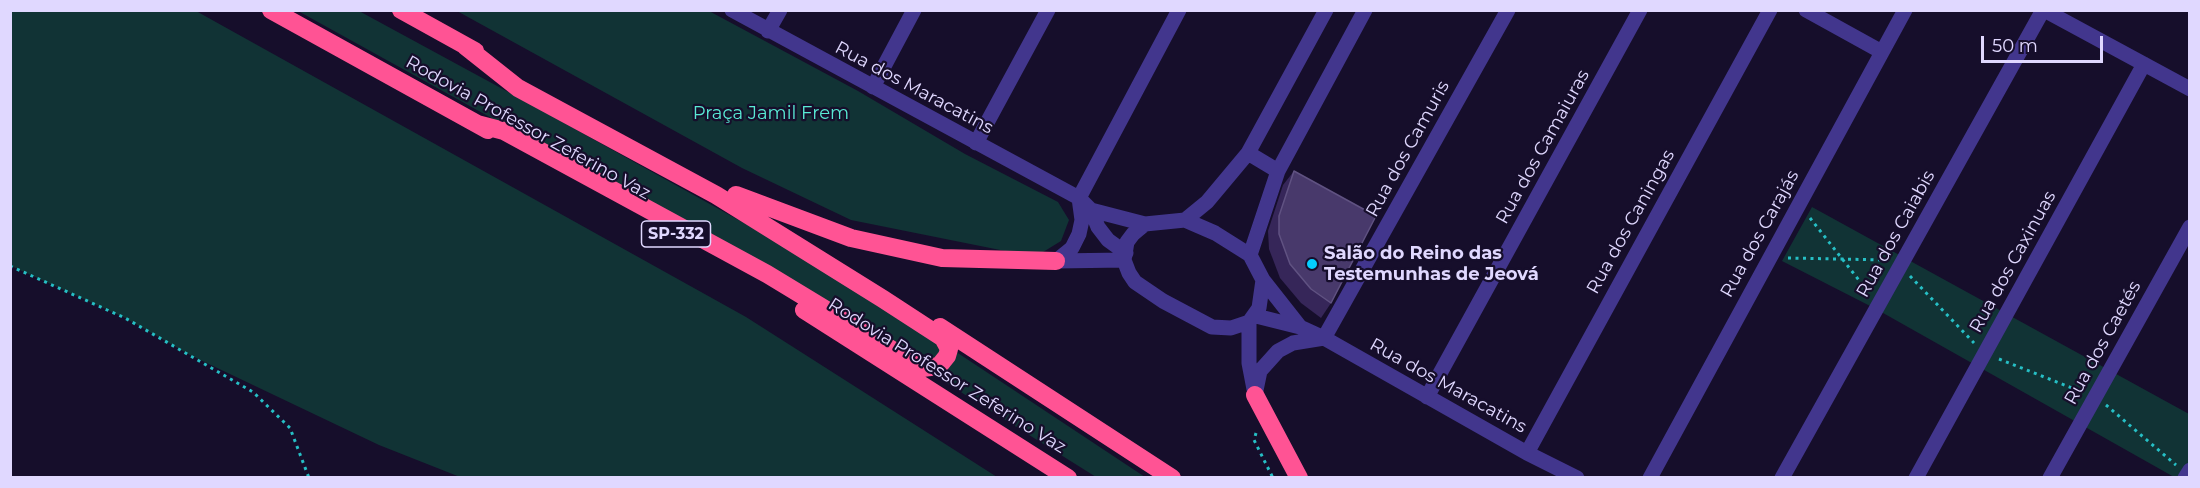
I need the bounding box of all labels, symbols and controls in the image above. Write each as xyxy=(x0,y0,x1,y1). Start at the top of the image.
scale bar xyxy=(1984,24,2106,62)
text: 50 m xyxy=(1992,35,2038,57)
street label: Rua dos Maracatins xyxy=(831,37,997,139)
street label: Rodovia Professor Zeferino Vaz xyxy=(402,52,654,204)
street label: Rua dos Camaiuras xyxy=(1492,66,1594,228)
street label: Rua dos Camuris xyxy=(1362,77,1454,221)
park label: Praça Jamil Frem xyxy=(693,103,849,125)
street label: Rua dos Caningas xyxy=(1582,146,1680,298)
street label: Rua dos Carajás xyxy=(1716,167,1804,301)
street label: Rua dos Caiabis xyxy=(1852,167,1940,301)
street label: Rua dos Caxinuas xyxy=(1965,187,2061,337)
road number: SP-332 xyxy=(642,221,710,247)
place label: Salão do Reino das Testemunhas de Jeová xyxy=(1324,243,1539,286)
marker: Salão do Reino das Testemunhas de Jeová xyxy=(1305,257,1319,271)
street label: Rua dos Caetés xyxy=(2060,277,2146,409)
street label: Rodovia Professor Zeferino Vaz xyxy=(824,294,1070,458)
street label: Rua dos Maracatins xyxy=(1366,334,1530,438)

